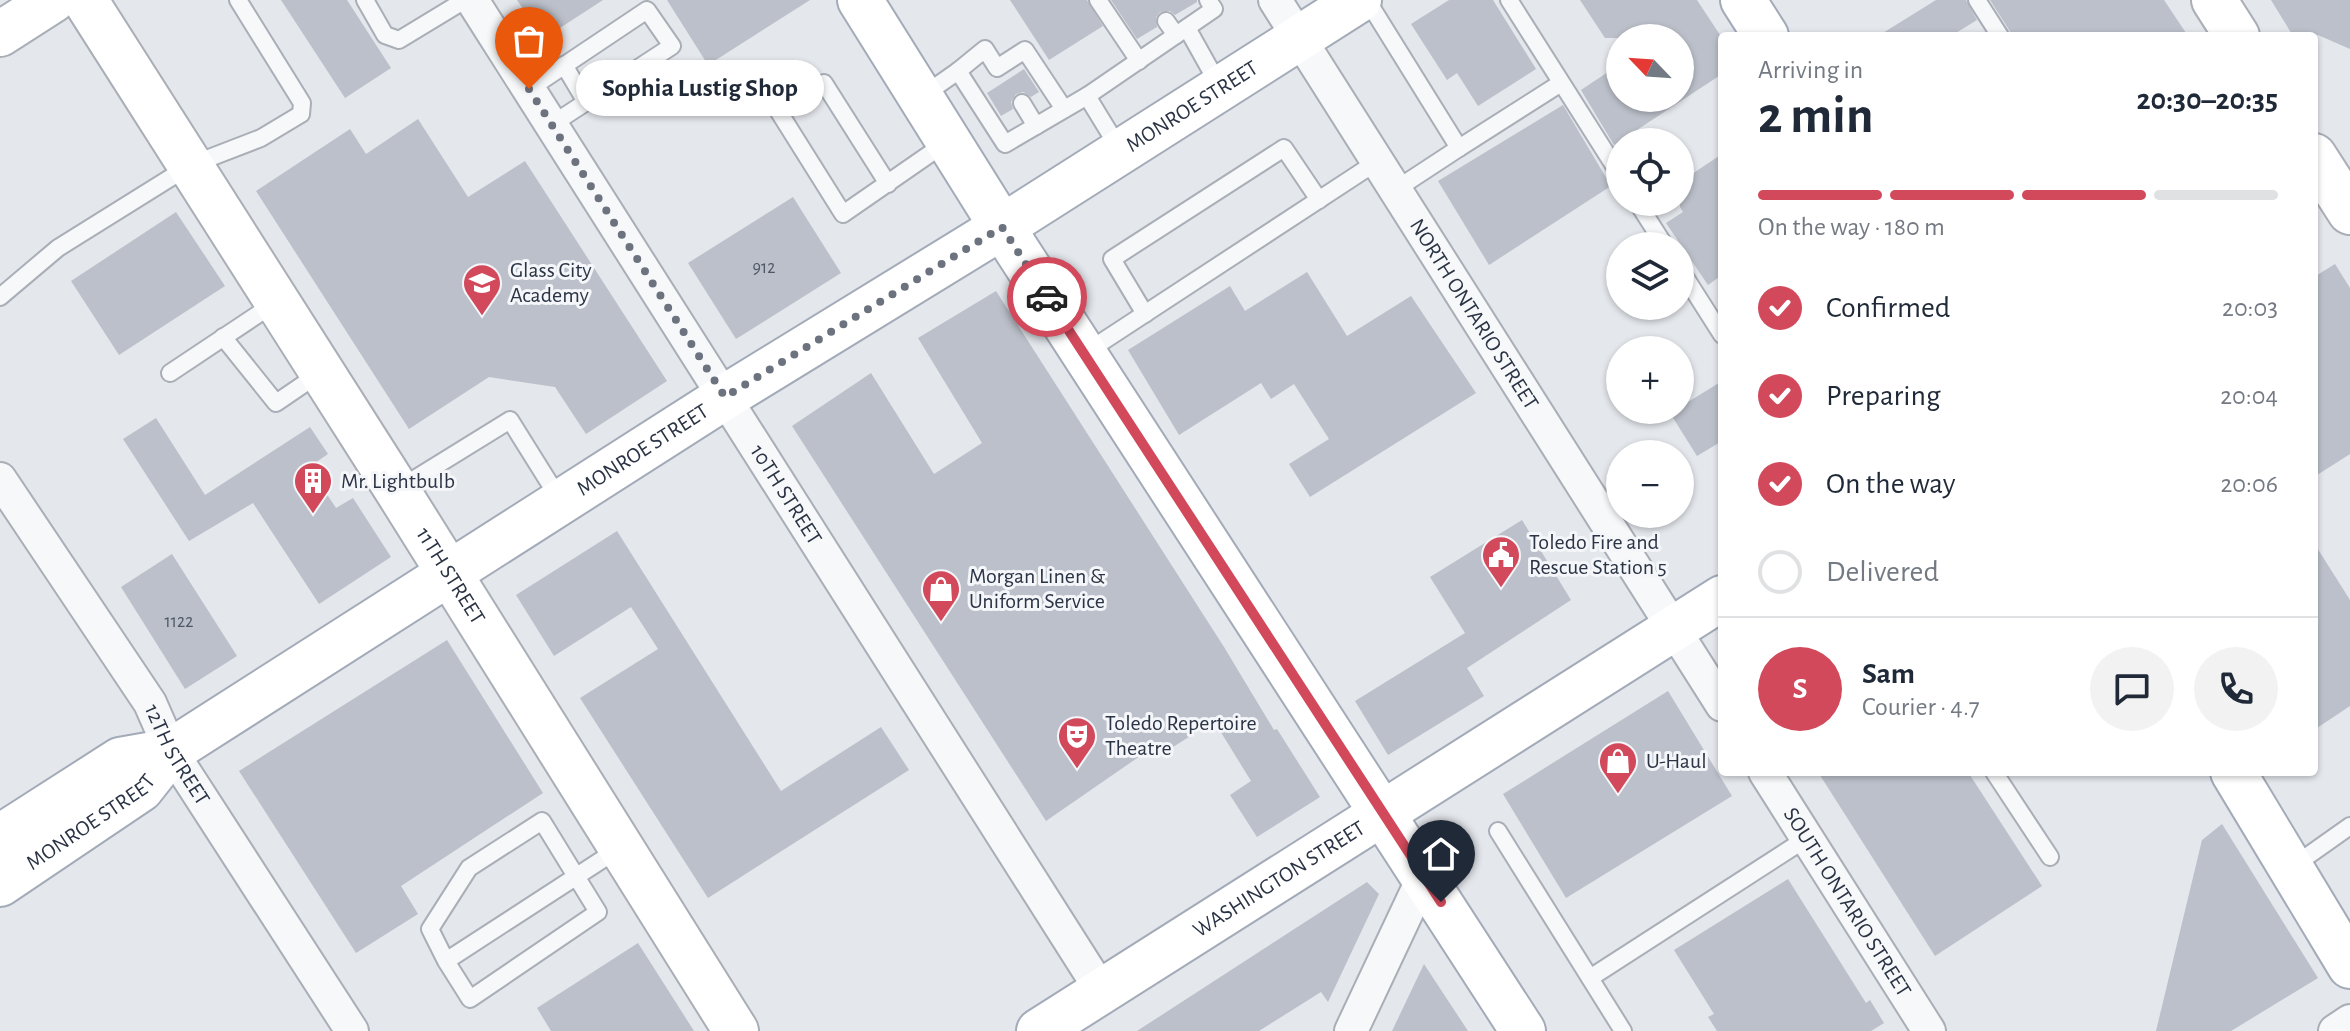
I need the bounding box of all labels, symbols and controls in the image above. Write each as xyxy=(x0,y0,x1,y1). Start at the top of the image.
pin xyxy=(495,7,563,89)
icon: bag xyxy=(507,19,551,63)
north arrow xyxy=(1606,24,1694,112)
map controls xyxy=(1606,24,1694,528)
street label: MONROE STREET xyxy=(1122,56,1262,156)
text: Arriving in xyxy=(1758,57,1863,83)
callout: Sophia Lustig Shop xyxy=(577,61,825,117)
text: Sophia Lustig Shop xyxy=(602,75,798,101)
text: 20:30–20:35 xyxy=(2136,85,2278,115)
text: 2 min xyxy=(1758,90,1873,142)
button: locate xyxy=(1606,128,1694,216)
text: On the way · 180 m xyxy=(1758,214,1945,240)
street label: NORTH ONTARIO STREET xyxy=(1406,215,1543,414)
button: layers xyxy=(1606,232,1694,320)
courier xyxy=(1007,257,1087,337)
place label: Glass City Academy xyxy=(510,259,592,306)
house number: 912 xyxy=(753,259,775,277)
school or university icon: Glass City Academy xyxy=(461,262,503,317)
icon: car xyxy=(1025,275,1069,319)
icon: check xyxy=(1758,286,1802,330)
text: Confirmed xyxy=(1826,293,1950,323)
text: 20:03 xyxy=(2222,295,2278,321)
button: + xyxy=(1606,336,1694,424)
icon: check xyxy=(1758,374,1802,418)
text: Preparing xyxy=(1826,381,1941,411)
text: 20:04 xyxy=(2220,383,2278,409)
street label: MONROE STREET xyxy=(573,399,713,500)
button: − xyxy=(1606,440,1694,528)
street label: 10TH STREET xyxy=(746,441,826,549)
building icon: Mr. Lightbulb xyxy=(292,460,334,515)
icon: check xyxy=(1758,462,1802,506)
text: On the way xyxy=(1826,469,1955,499)
place label: Mr. Lightbulb xyxy=(341,470,455,492)
text: 20:06 xyxy=(2221,471,2278,497)
street label: 11TH STREET xyxy=(412,523,489,628)
place label: Toledo Fire and Rescue Station 5 xyxy=(1529,531,1667,578)
public building icon: Toledo Fire and Rescue Station 5 xyxy=(1480,534,1522,589)
text: Delivered xyxy=(1826,557,1939,587)
place label: Morgan Linen & Uniform Service xyxy=(969,565,1106,612)
shop icon: Morgan Linen & Uniform Service xyxy=(920,568,962,623)
house number: 1122 xyxy=(165,613,193,631)
button: chat xyxy=(2090,647,2174,731)
button: phone xyxy=(2194,647,2278,731)
text: Sam xyxy=(1862,659,1915,689)
text: S xyxy=(1793,674,1807,704)
text: Courier · 4.7 xyxy=(1862,694,1980,720)
street label: 12TH STREET xyxy=(141,701,214,809)
place label: Toledo Repertoire Theatre xyxy=(1105,712,1257,759)
theatre icon: Toledo Repertoire Theatre xyxy=(1056,715,1098,770)
shop icon: U-Haul xyxy=(1597,740,1639,795)
place label: U-Haul xyxy=(1646,750,1707,772)
street label: MONROE STREET xyxy=(22,770,160,874)
street label: SOUTH ONTARIO STREET xyxy=(1779,804,1915,1001)
street label: WASHINGTON STREET xyxy=(1189,816,1369,941)
pin xyxy=(1407,820,1475,902)
icon: home xyxy=(1419,832,1463,876)

